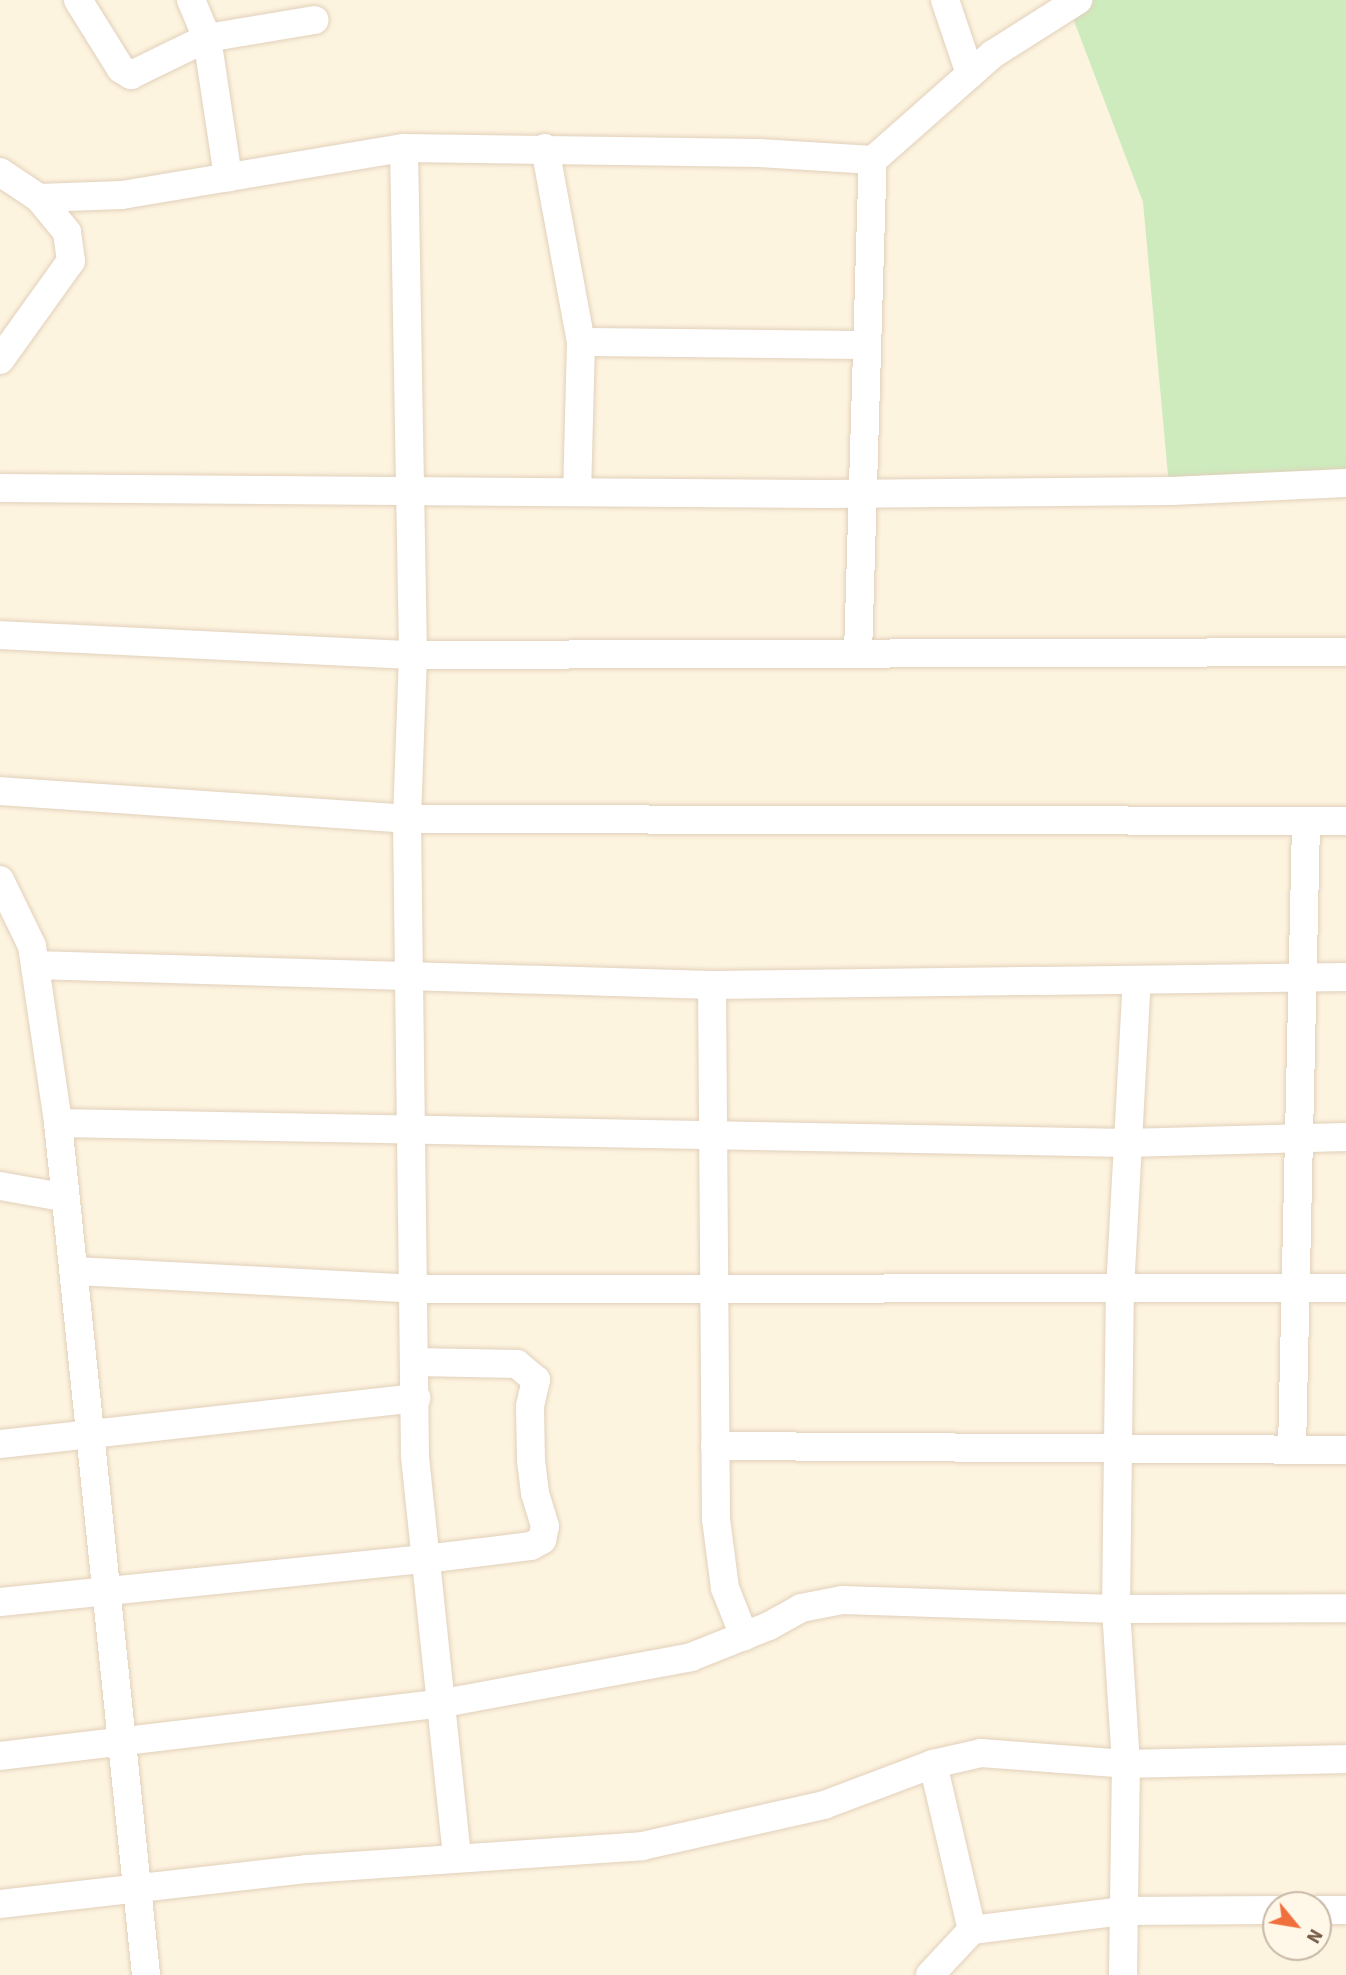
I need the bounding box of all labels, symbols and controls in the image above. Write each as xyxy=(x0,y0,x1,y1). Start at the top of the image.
north arrow xyxy=(1262,1891,1332,1961)
text: N xyxy=(1299,1924,1329,1948)

